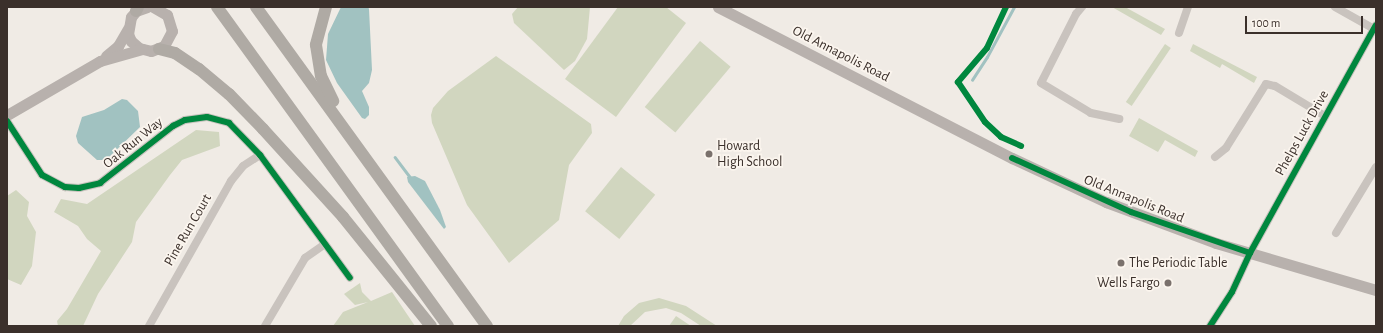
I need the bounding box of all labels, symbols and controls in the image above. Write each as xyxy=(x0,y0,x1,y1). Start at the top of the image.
scale bar xyxy=(1247,8,1365,34)
text: 100 m xyxy=(1252,17,1280,29)
street label: Old Annapolis Road xyxy=(790,22,892,86)
street label: Phelps Luck Drive xyxy=(1272,87,1332,179)
street label: Oak Run Way xyxy=(100,114,166,172)
place label: Howard High School xyxy=(717,138,783,170)
marker: Howard High School xyxy=(704,149,714,159)
street label: Old Annapolis Road xyxy=(1081,171,1187,227)
street label: Pine Run Court xyxy=(161,191,215,269)
place label: The Periodic Table xyxy=(1129,255,1228,271)
marker: The Periodic Table xyxy=(1116,258,1126,268)
place label: Wells Fargo xyxy=(1097,275,1160,291)
marker: Wells Fargo xyxy=(1163,278,1173,288)

